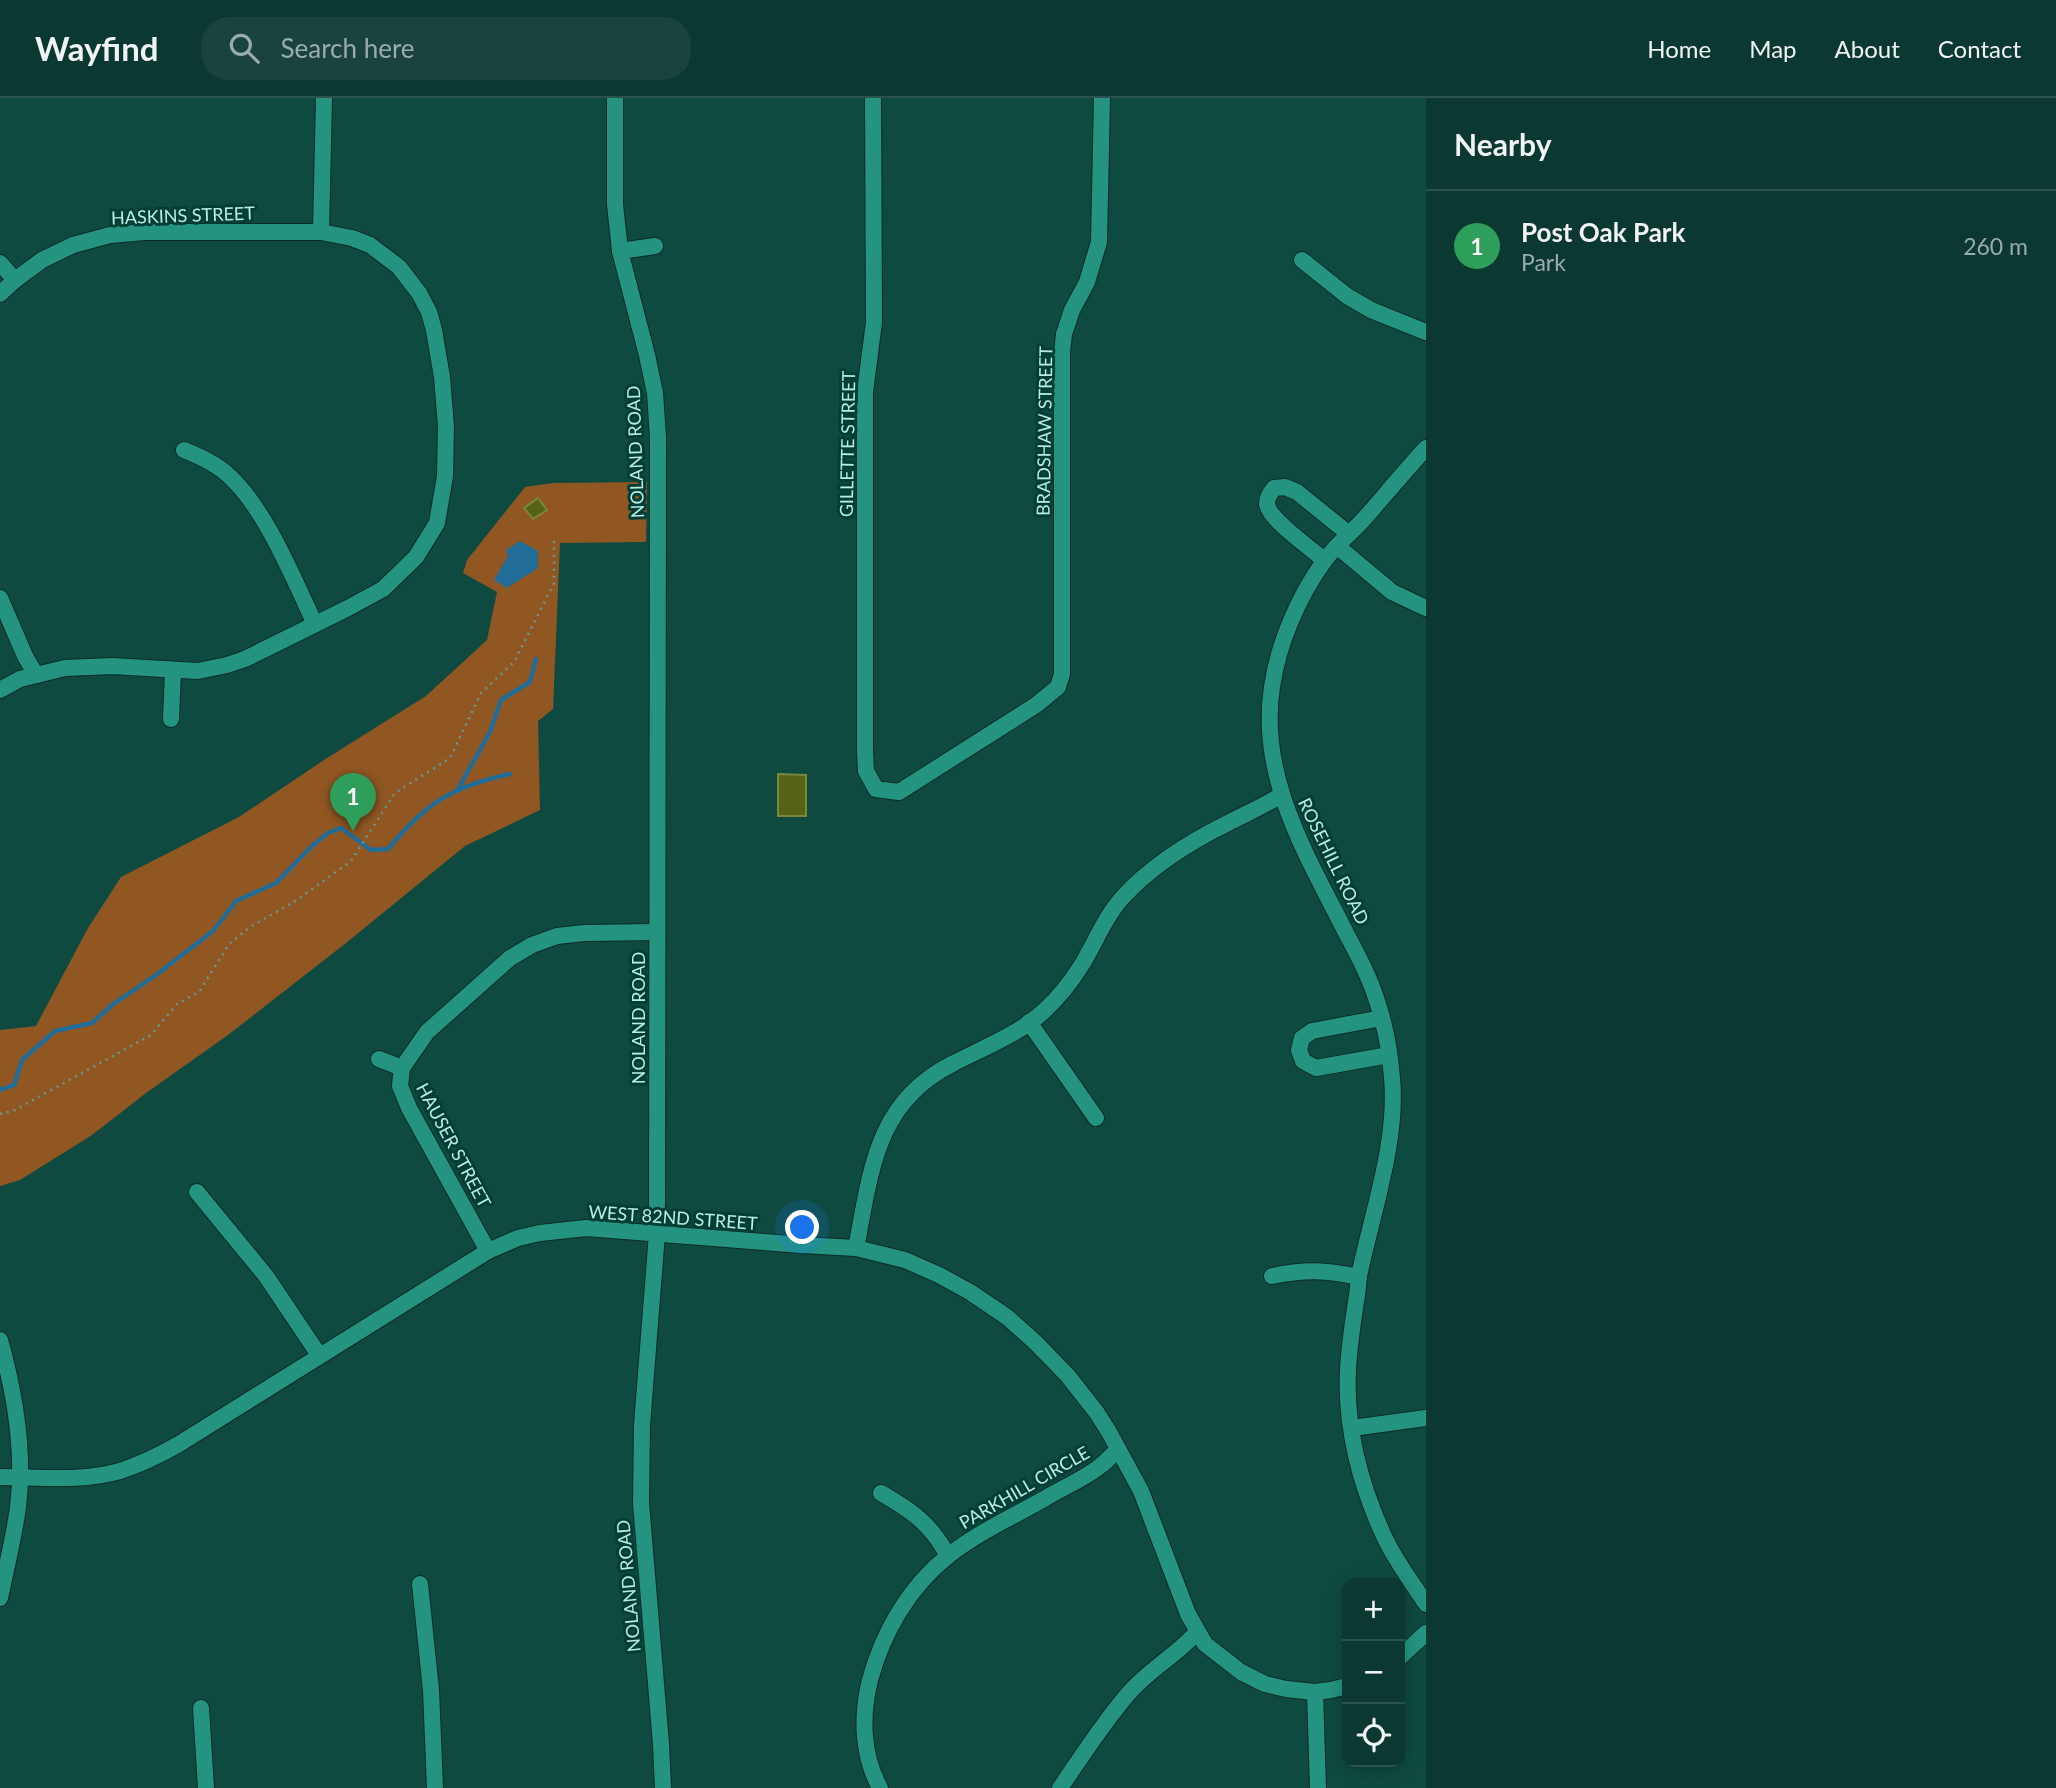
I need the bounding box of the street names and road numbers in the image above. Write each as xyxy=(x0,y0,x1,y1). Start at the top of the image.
street label: HASKINS STREET xyxy=(111,201,256,229)
street label: BRADSHAW STREET xyxy=(1032,346,1056,516)
street label: GILLETTE STREET xyxy=(835,370,859,517)
street label: NOLAND ROAD xyxy=(622,385,648,519)
street label: ROSEHILL ROAD xyxy=(1294,794,1374,928)
street label: NOLAND ROAD xyxy=(627,952,649,1084)
street label: HAUSER STREET xyxy=(412,1079,496,1211)
street label: WEST 82ND STREET xyxy=(588,1200,759,1234)
street label: PARKHILL CIRCLE xyxy=(955,1441,1093,1533)
street label: NOLAND ROAD xyxy=(611,1519,645,1653)

